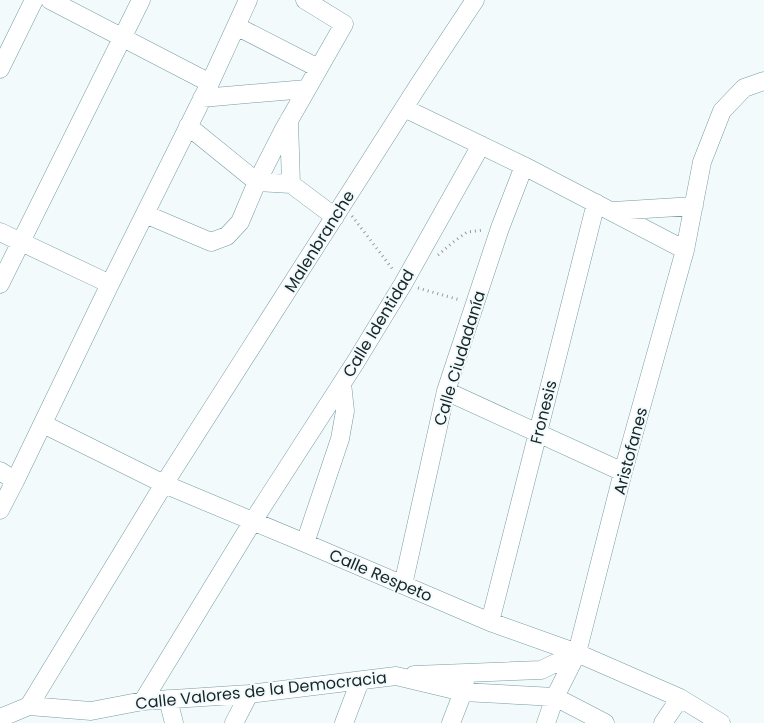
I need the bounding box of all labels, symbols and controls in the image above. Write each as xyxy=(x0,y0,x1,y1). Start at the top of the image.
street label: Malenbranche xyxy=(279,186,360,297)
street label: Calle Identidad xyxy=(337,265,420,382)
street label: Calle Ciudadanía xyxy=(428,288,491,428)
street label: Fronesis xyxy=(524,378,563,446)
street label: Aristofanes xyxy=(608,405,653,497)
street label: Calle Respeto xyxy=(326,543,436,608)
street label: Calle Valores de la Democracia xyxy=(134,666,388,715)

